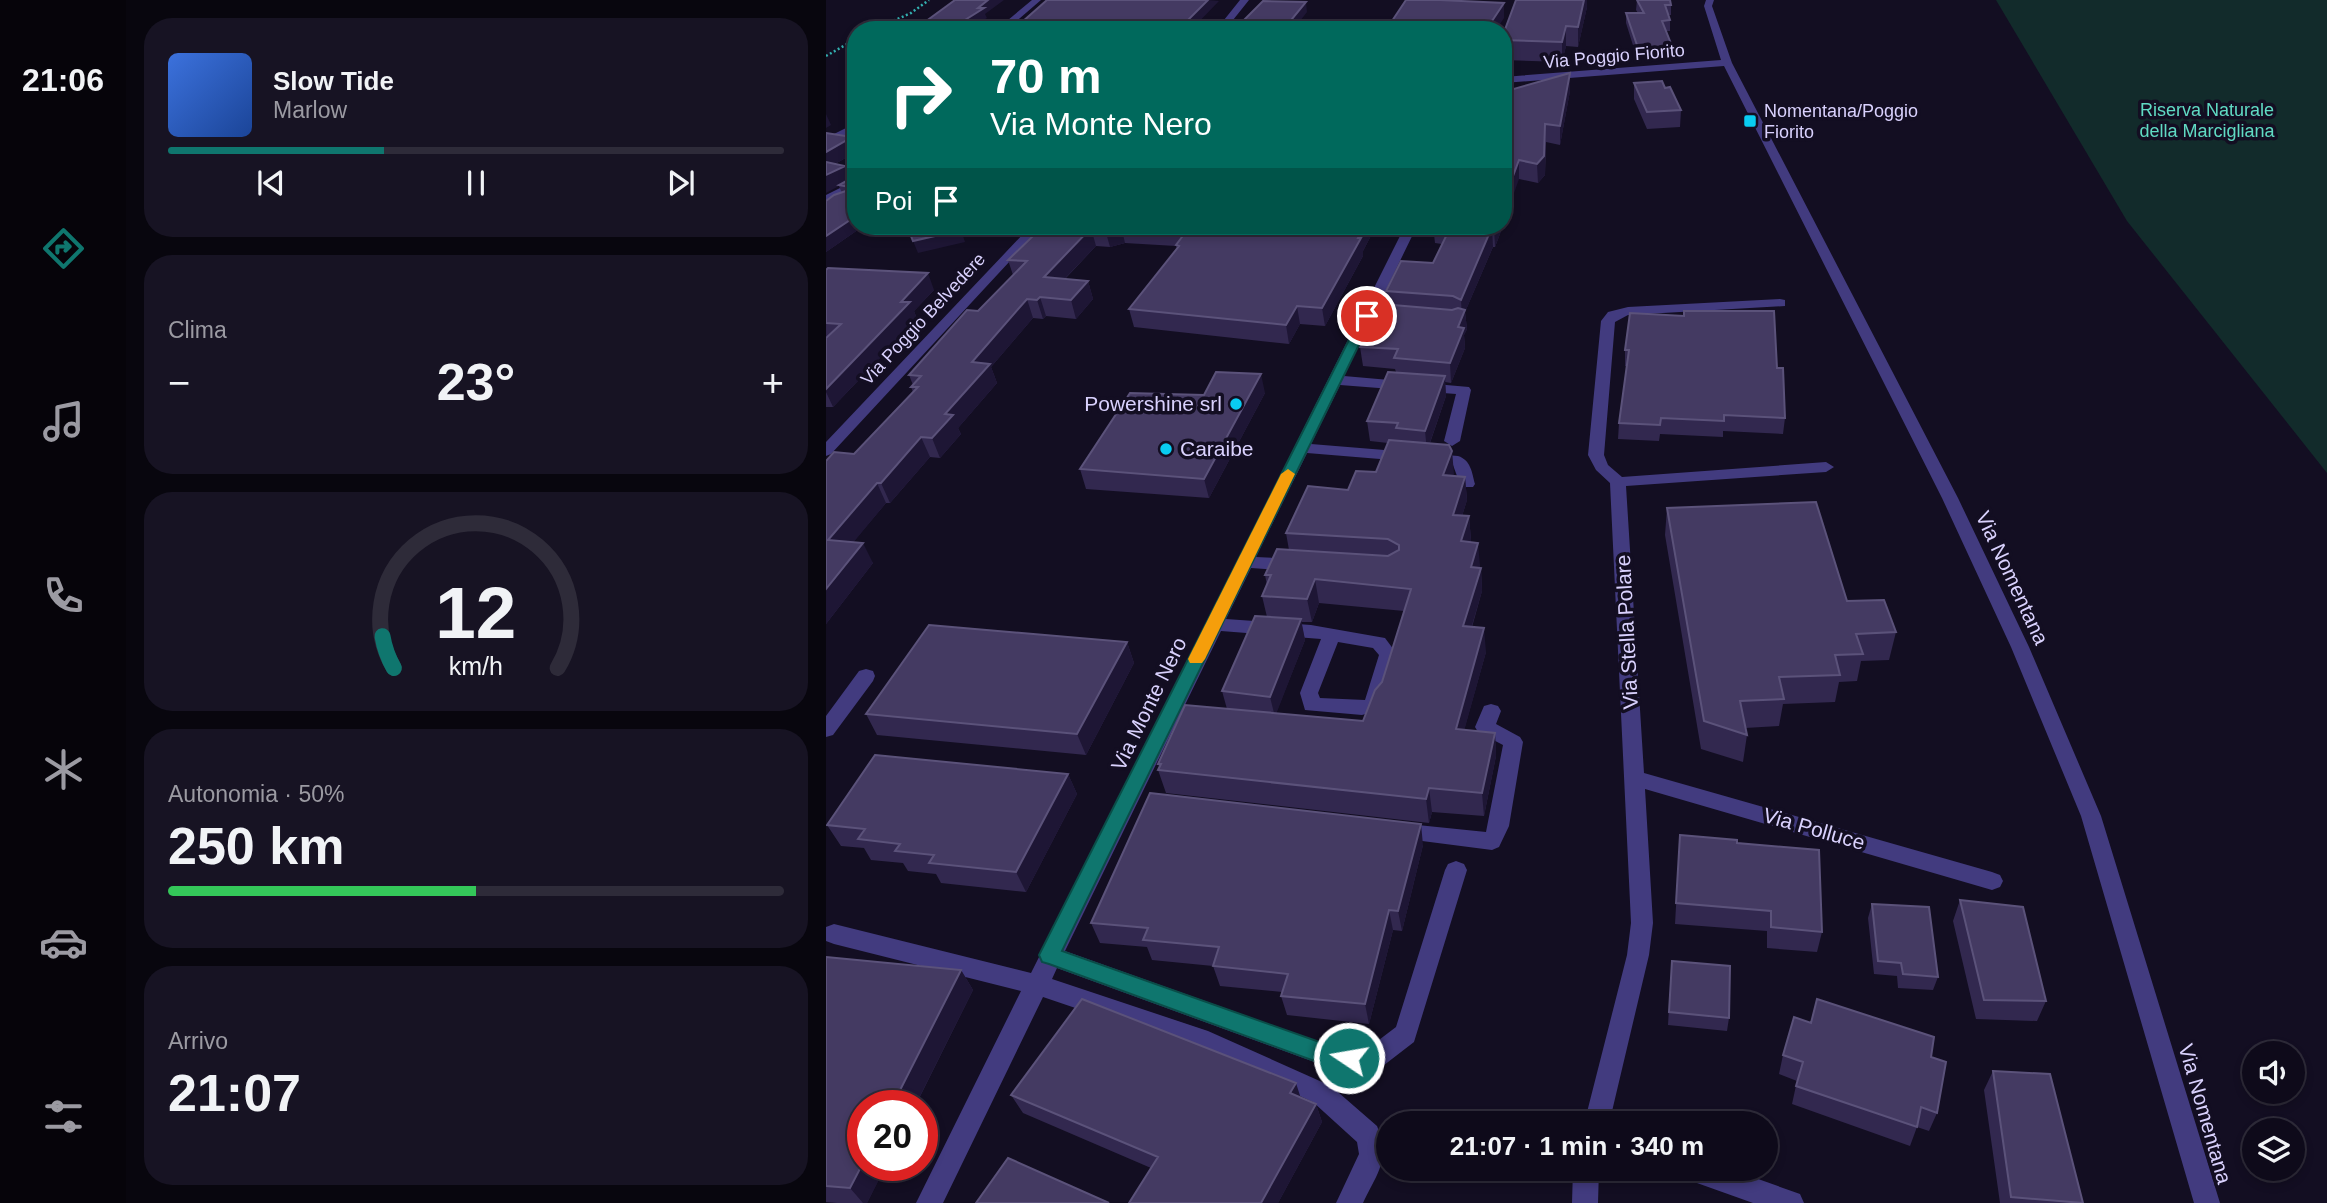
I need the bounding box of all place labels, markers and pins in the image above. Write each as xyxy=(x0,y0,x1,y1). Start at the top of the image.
place label: Nomentana/Poggio Fiorito xyxy=(1764,101,1918,142)
marker: Nomentana/Poggio Fiorito xyxy=(1742,113,1758,129)
pin xyxy=(1337,286,1397,346)
place label: Powershine srl xyxy=(1084,392,1222,415)
marker: Powershine srl xyxy=(1228,396,1244,412)
place label: Caraibe xyxy=(1180,437,1254,460)
marker: Caraibe xyxy=(1158,441,1174,457)

